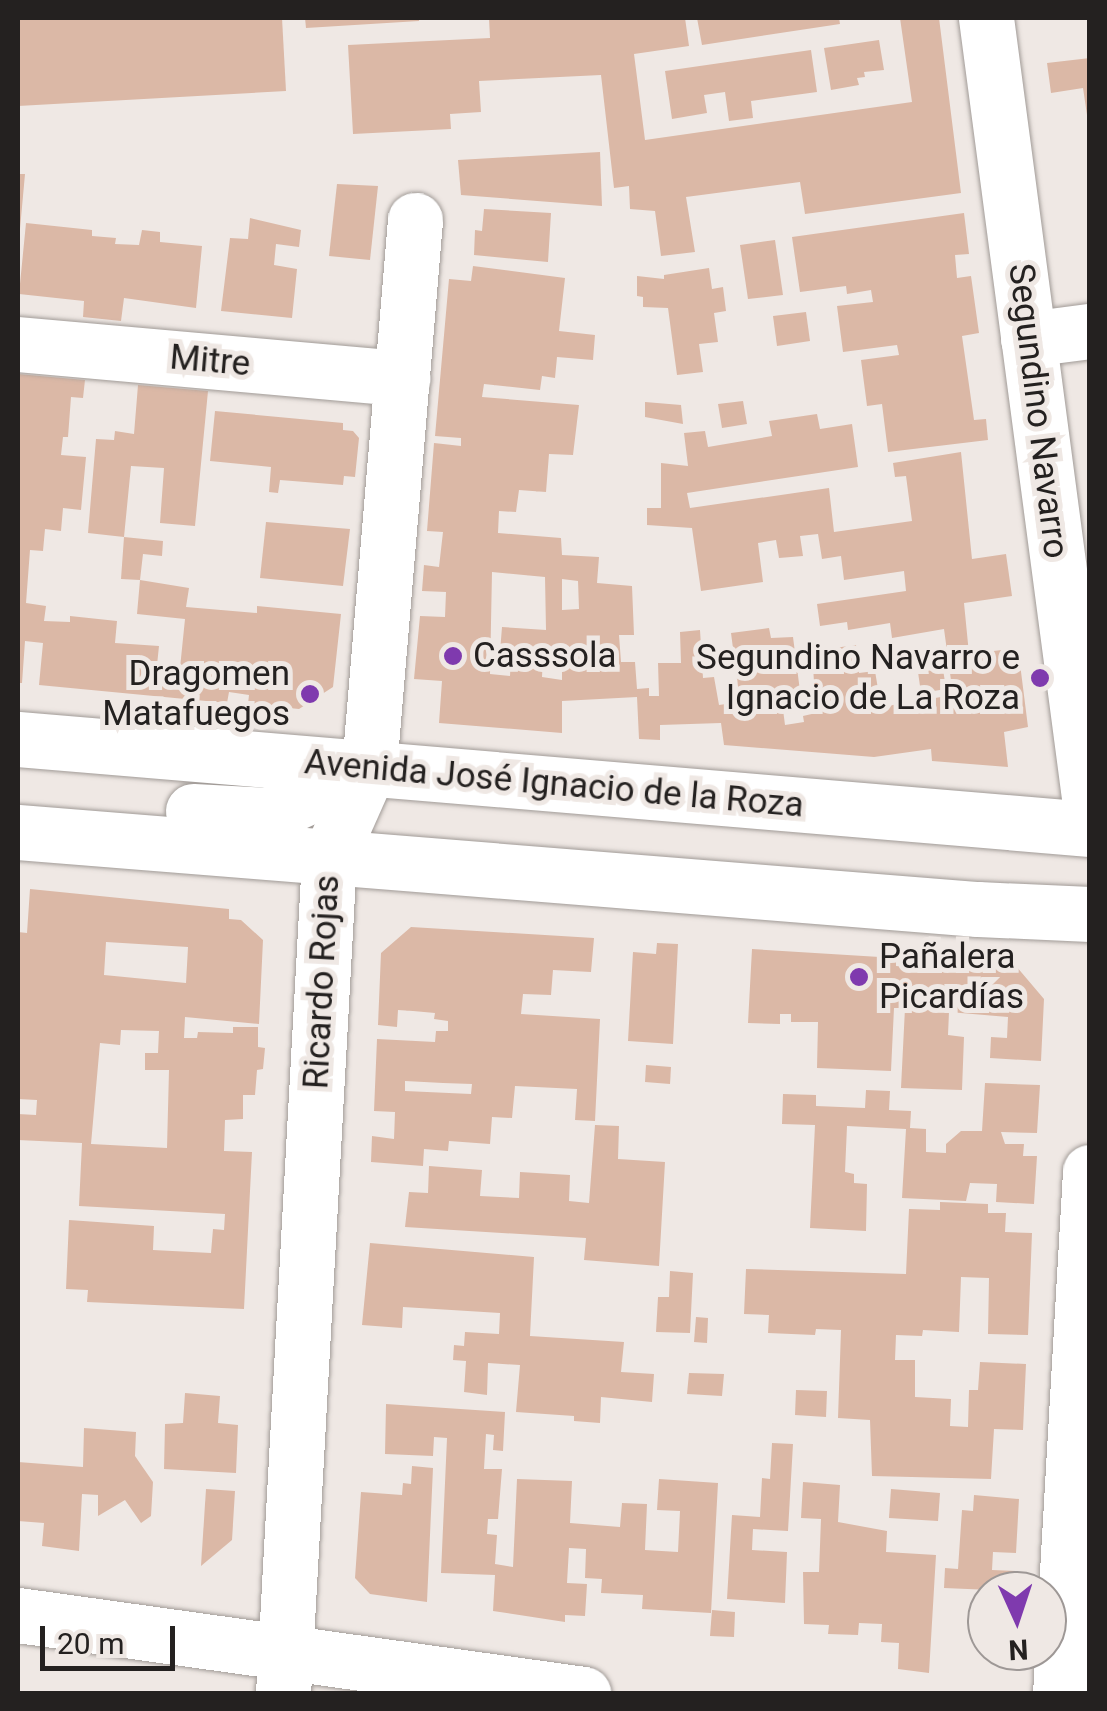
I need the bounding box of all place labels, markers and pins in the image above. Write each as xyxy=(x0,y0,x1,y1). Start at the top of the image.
place label: Casssola xyxy=(473,635,617,677)
place label: Segundino Navarro e Ignacio de La Roza xyxy=(696,637,1020,719)
marker: Casssola xyxy=(442,645,464,667)
place label: Dragomen Matafuegos xyxy=(102,653,290,735)
marker: Segundino Navarro e Ignacio de La Roza xyxy=(1029,667,1051,689)
marker: Dragomen Matafuegos xyxy=(299,683,321,705)
place label: Pañalera Picardías xyxy=(879,936,1024,1018)
marker: Pañalera Picardías xyxy=(848,966,870,988)

